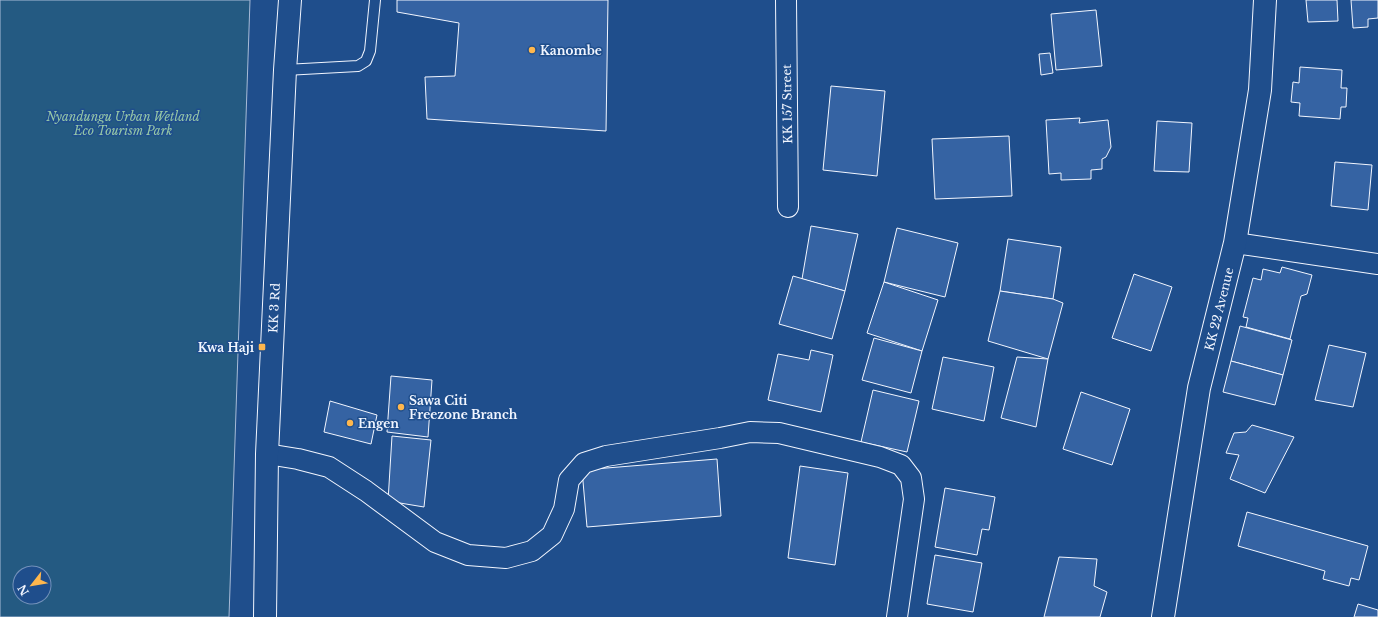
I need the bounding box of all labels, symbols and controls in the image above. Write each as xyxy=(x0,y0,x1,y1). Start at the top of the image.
place label: Kanombe xyxy=(540,43,602,58)
marker: Kanombe xyxy=(527,45,537,55)
street label: KK 157 Street xyxy=(779,64,795,144)
park label: Nyandungu Urban Wetland Eco Tourism Park xyxy=(45,109,201,138)
street label: KK 22 Avenue xyxy=(1201,266,1237,352)
street label: KK 3 Rd xyxy=(265,283,283,333)
place label: Kwa Haji xyxy=(198,340,255,355)
marker: Kwa Haji xyxy=(257,342,267,352)
place label: Sawa Citi Freezone Branch xyxy=(409,393,518,422)
marker: Sawa Citi Freezone Branch xyxy=(396,402,406,412)
place label: Engen xyxy=(358,416,399,431)
marker: Engen xyxy=(345,418,355,428)
north arrow xyxy=(12,565,52,605)
text: N xyxy=(14,582,32,598)

